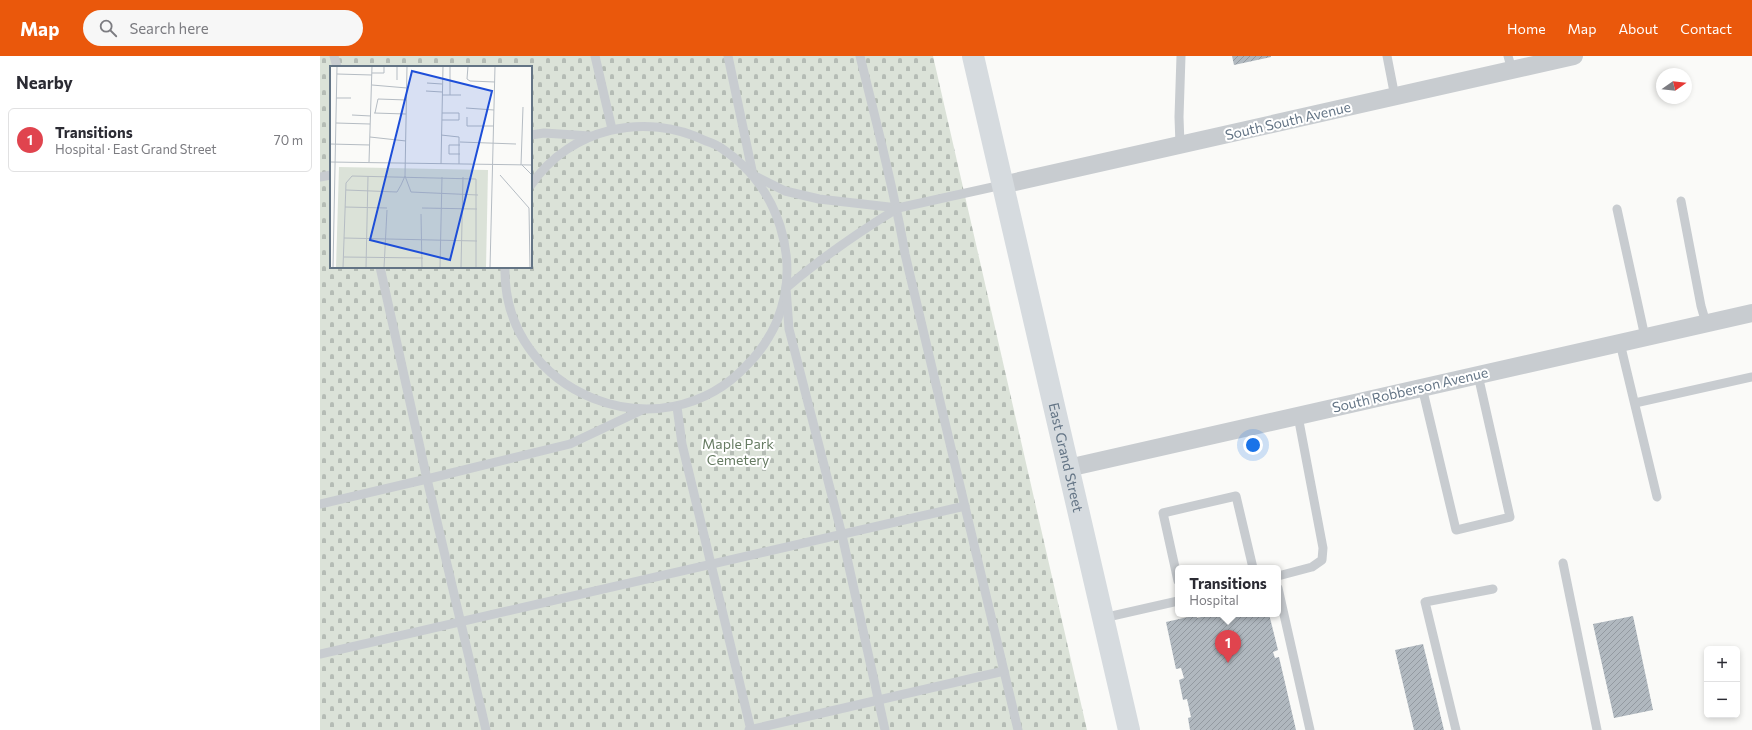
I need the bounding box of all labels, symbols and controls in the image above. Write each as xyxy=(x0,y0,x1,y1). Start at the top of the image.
search box xyxy=(83,10,363,46)
text: Map xyxy=(20,17,59,40)
icon: search xyxy=(97,17,119,39)
text: Search here xyxy=(129,19,209,37)
text: Home xyxy=(1507,20,1546,37)
text: Map xyxy=(1568,20,1596,37)
text: About xyxy=(1618,20,1658,37)
text: Contact xyxy=(1680,20,1732,37)
inset map xyxy=(330,66,532,268)
north arrow xyxy=(1656,68,1692,104)
text: Nearby xyxy=(16,72,73,93)
street label: South South Avenue xyxy=(1223,98,1352,143)
text: Transitions xyxy=(55,123,133,141)
text: 1 xyxy=(27,132,33,148)
text: 70 m xyxy=(274,132,303,148)
text: Hospital · East Grand Street xyxy=(55,141,217,157)
street label: South Robberson Avenue xyxy=(1330,363,1490,416)
street label: East Grand Street xyxy=(1045,401,1087,514)
park label: Maple Park Cemetery xyxy=(702,435,774,468)
your location xyxy=(1243,435,1263,455)
popup xyxy=(1175,565,1281,617)
text: Transitions xyxy=(1189,574,1267,592)
text: Hospital xyxy=(1189,592,1239,608)
pin: 1 xyxy=(1215,630,1241,663)
map controls xyxy=(1704,646,1740,718)
button: + xyxy=(1704,646,1740,682)
button: − xyxy=(1704,682,1740,718)

